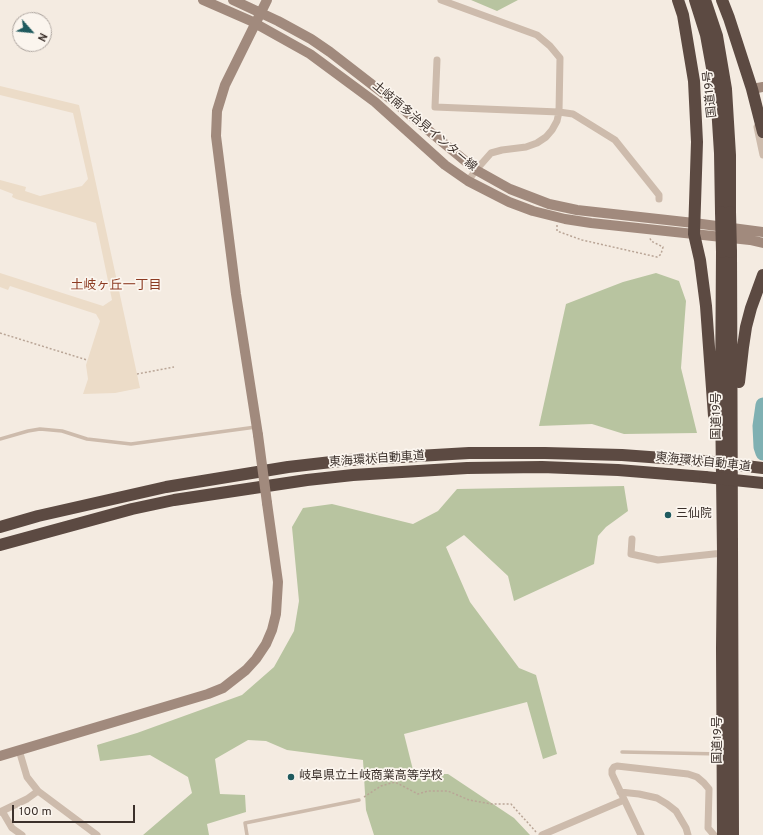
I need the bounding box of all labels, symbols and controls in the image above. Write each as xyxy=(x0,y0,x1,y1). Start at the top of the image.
north arrow xyxy=(12,12,52,52)
text: N xyxy=(34,30,50,44)
street label: 国道19号 xyxy=(701,70,721,118)
street label: 土岐南多治見インター線 xyxy=(369,79,479,175)
district label: 土岐ヶ丘一丁目 xyxy=(71,278,161,294)
street label: 国道19号 xyxy=(711,392,725,440)
street label: 東海環状自動車道 xyxy=(329,449,425,471)
street label: 東海環状自動車道 xyxy=(655,451,751,475)
place label: 三仙院 xyxy=(676,508,712,522)
marker: 三仙院 xyxy=(663,510,673,520)
street label: 国道19号 xyxy=(712,716,726,764)
place label: 岐阜県立土岐商業高等学校 xyxy=(299,770,443,784)
marker: 岐阜県立土岐商業高等学校 xyxy=(286,772,296,782)
scale bar xyxy=(14,797,137,823)
text: 100 m xyxy=(19,804,52,820)

